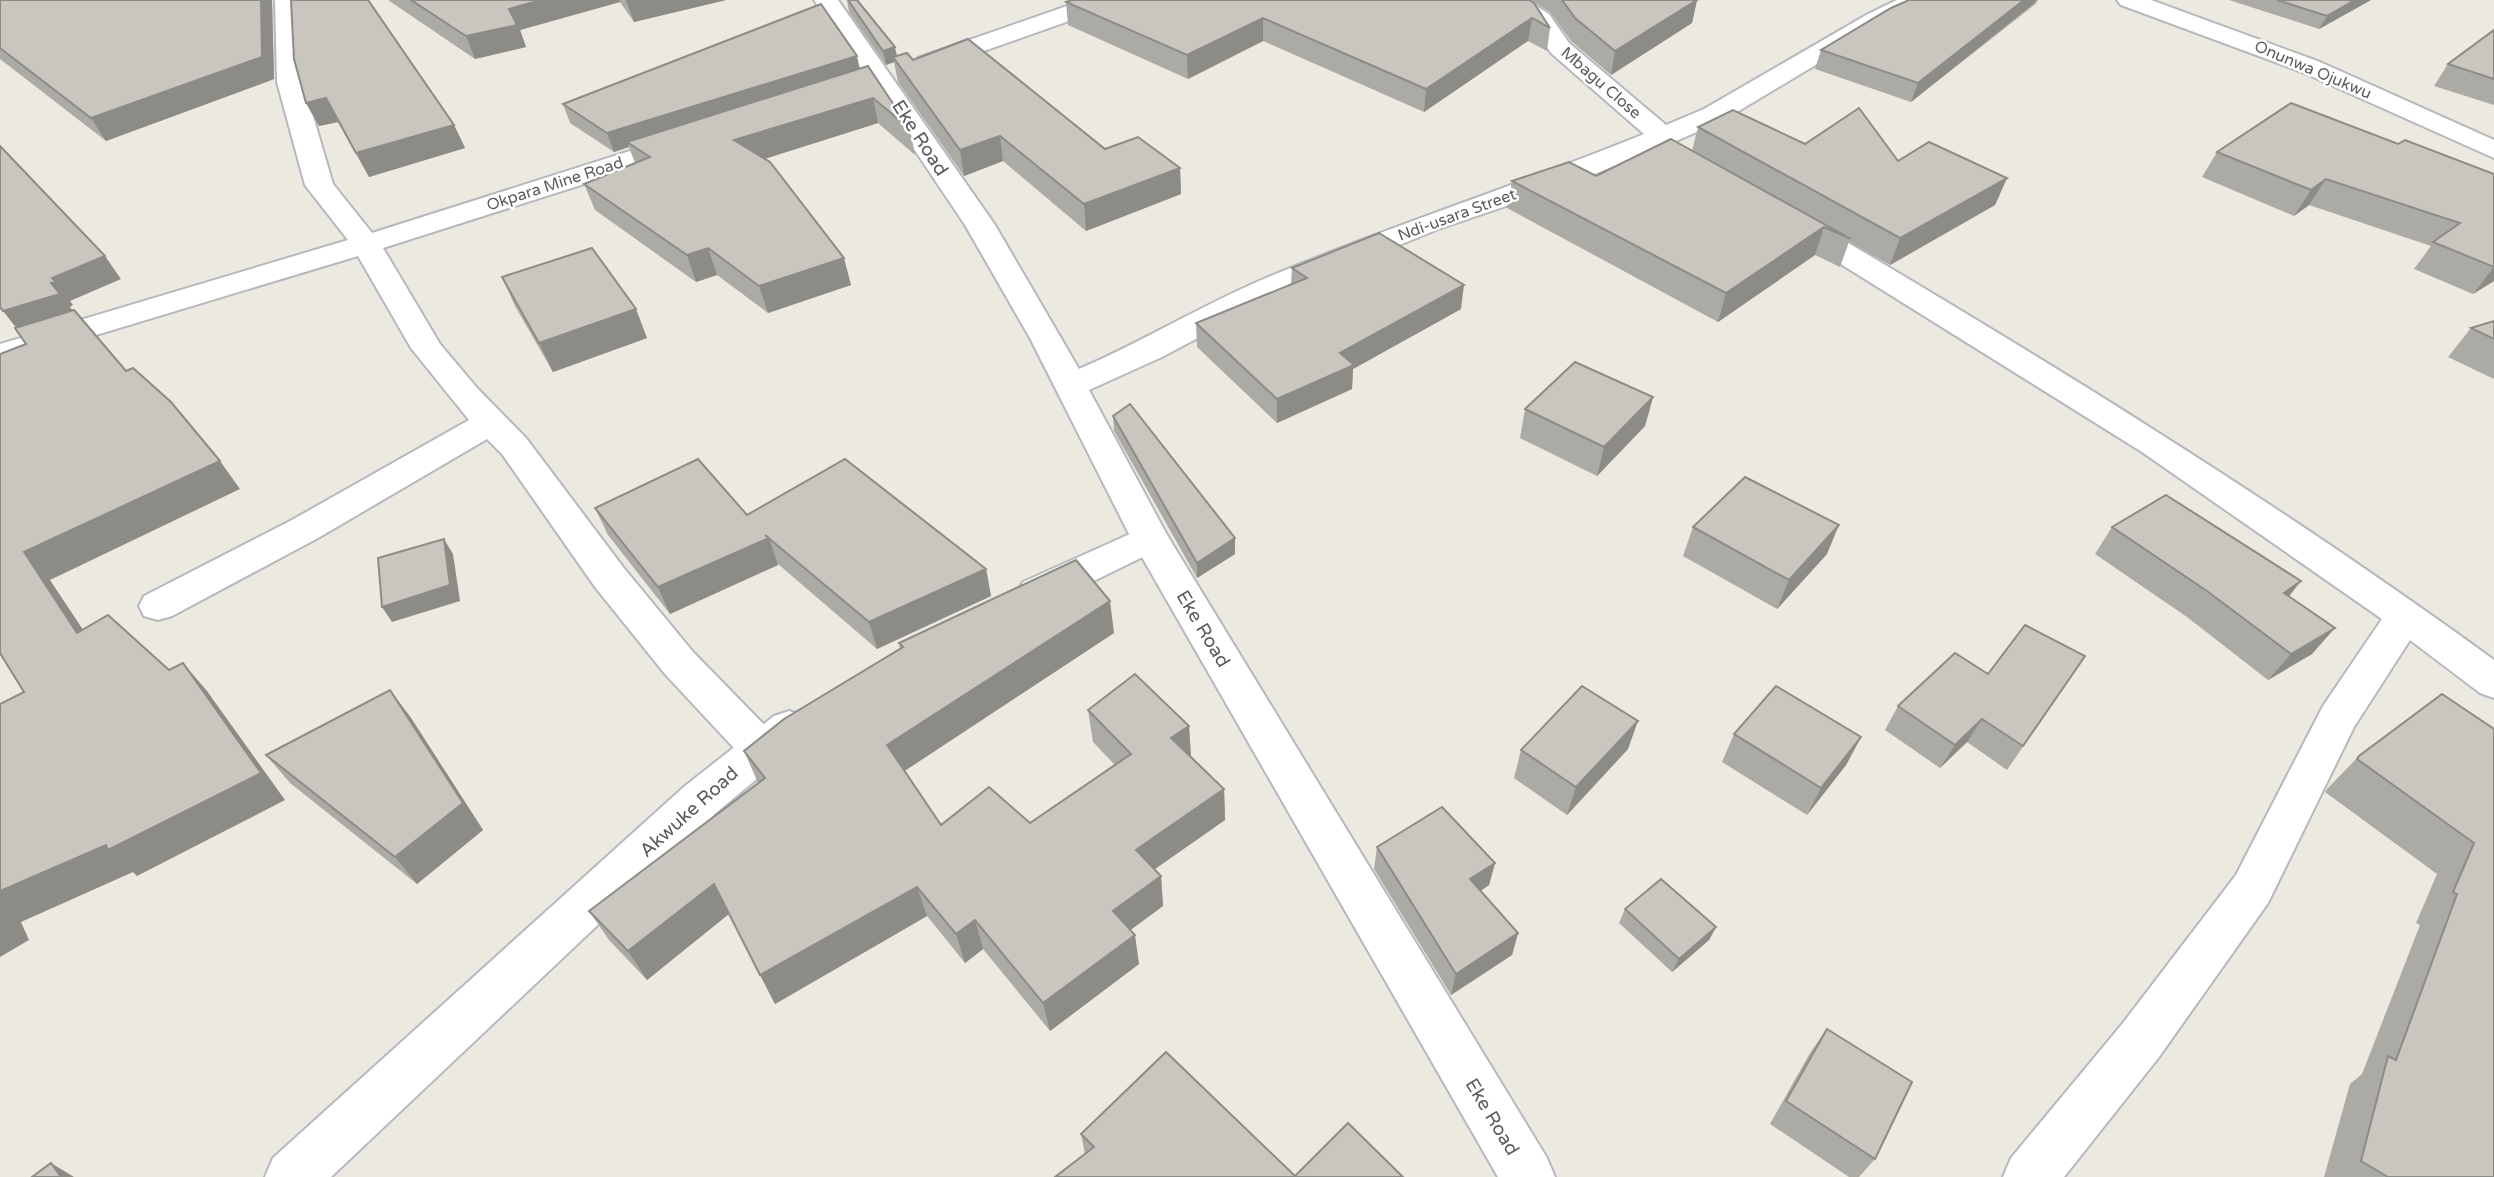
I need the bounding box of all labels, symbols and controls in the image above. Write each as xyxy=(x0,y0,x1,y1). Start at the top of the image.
street label: Onunwa Ojukwu xyxy=(2251,36,2375,104)
street label: Mbagu Close xyxy=(1557,43,1645,123)
street label: Eke Road xyxy=(887,96,953,180)
street label: Okpara Mine Road xyxy=(484,152,626,216)
street label: Ndi-usara Street xyxy=(1395,184,1519,246)
street label: Eke Road xyxy=(1171,587,1235,671)
street label: Akwuke Road xyxy=(635,762,743,862)
street label: Eke Road xyxy=(1460,1075,1524,1159)

